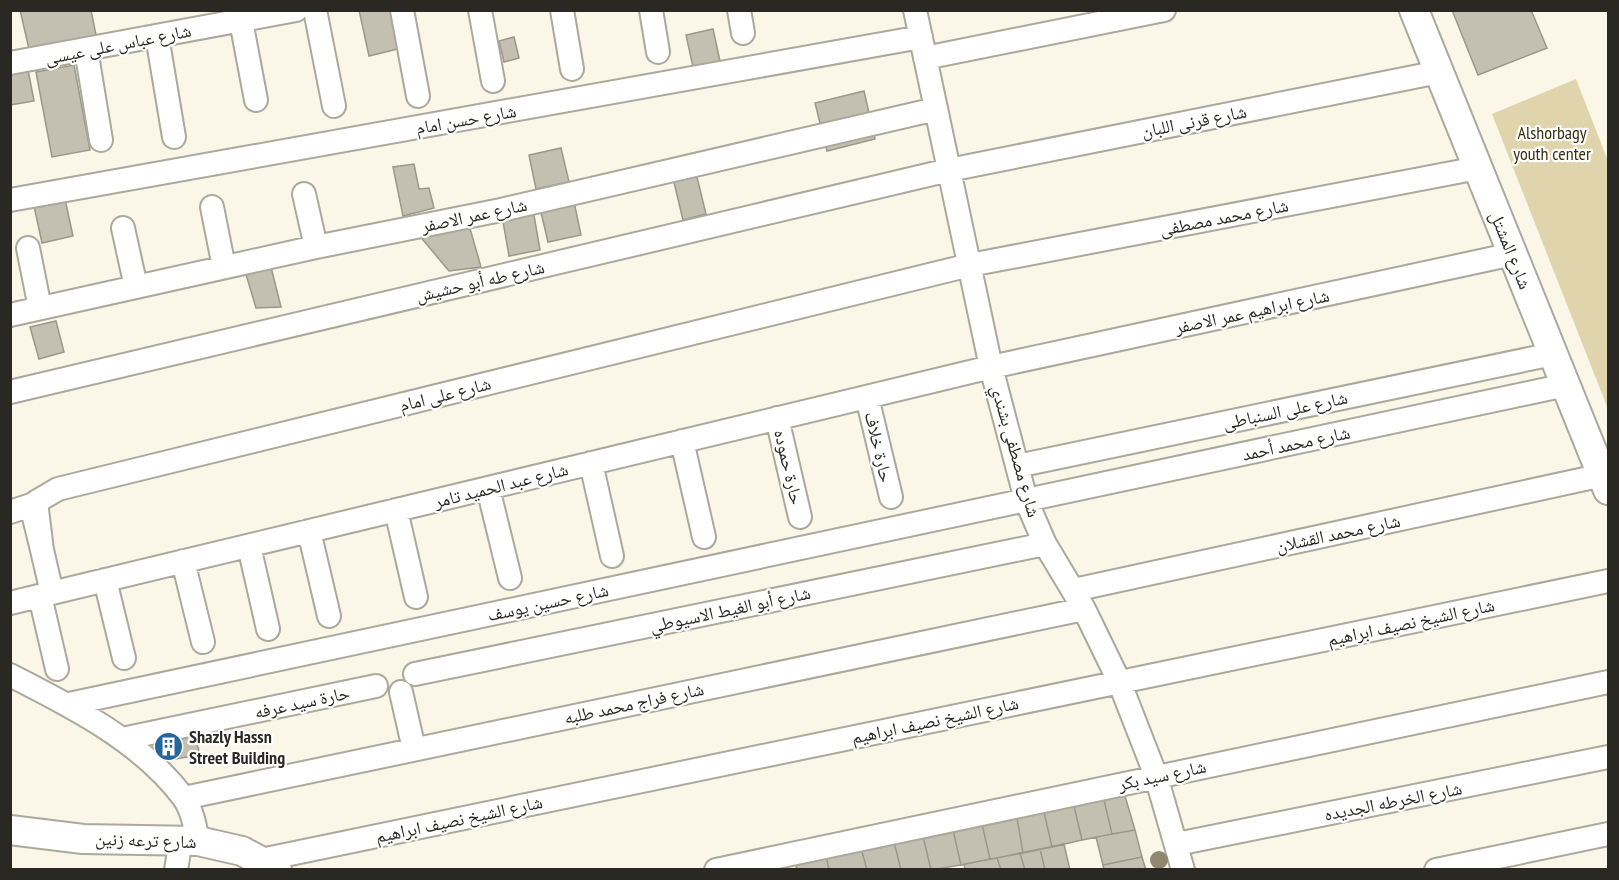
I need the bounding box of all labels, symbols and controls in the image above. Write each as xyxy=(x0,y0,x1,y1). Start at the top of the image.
street label: شارع عباس على عيسى xyxy=(43,19,193,69)
street label: شارع حسن امام xyxy=(414,99,518,140)
street label: شارع قرنى اللبان xyxy=(1139,100,1249,142)
park label: Alshorbagy youth center xyxy=(1513,121,1591,165)
street label: شارع عمر الاصفر xyxy=(418,193,529,238)
street label: شارع محمد مصطفى xyxy=(1158,193,1290,241)
street label: شارع المشتل xyxy=(1485,207,1537,293)
street label: شارع طه أبو حشيش xyxy=(413,255,547,307)
street label: شارع ابراهيم عمر الاصفر xyxy=(1172,283,1332,340)
street label: شارع على امام xyxy=(397,372,493,417)
street label: شارع مصطفى بشندي xyxy=(983,382,1046,521)
street label: شارع على السنباطى xyxy=(1220,386,1350,434)
street label: حارة خلاف xyxy=(860,409,898,485)
street label: شارع محمد أحمد xyxy=(1240,420,1352,466)
street label: حارة حموده xyxy=(769,427,809,507)
street label: شارع عبد الحميد تامر xyxy=(431,457,570,513)
street label: شارع محمد القشلان xyxy=(1274,509,1402,557)
street label: شارع حسين يوسف xyxy=(485,578,611,626)
street label: شارع أبو الغيط الاسيوطي xyxy=(647,581,813,641)
street label: شارع الشيخ نصيف ابراهيم xyxy=(1325,593,1497,652)
street label: شارع فراج محمد طلبه xyxy=(562,677,706,730)
street label: حارة سيد عرفه xyxy=(252,681,352,723)
street label: شارع الشيخ نصيف ابراهيم xyxy=(849,691,1021,750)
place label: Shazly Hassn Street Building xyxy=(189,725,285,769)
building icon: Shazly Hassn Street Building xyxy=(152,730,184,762)
street label: شارع سيد بكر xyxy=(1115,754,1208,796)
street label: شارع الخرطه الجديده xyxy=(1322,776,1464,826)
street label: شارع الشيخ نصيف ابراهيم xyxy=(373,790,545,849)
street label: شارع ترعه زنين xyxy=(95,827,197,853)

